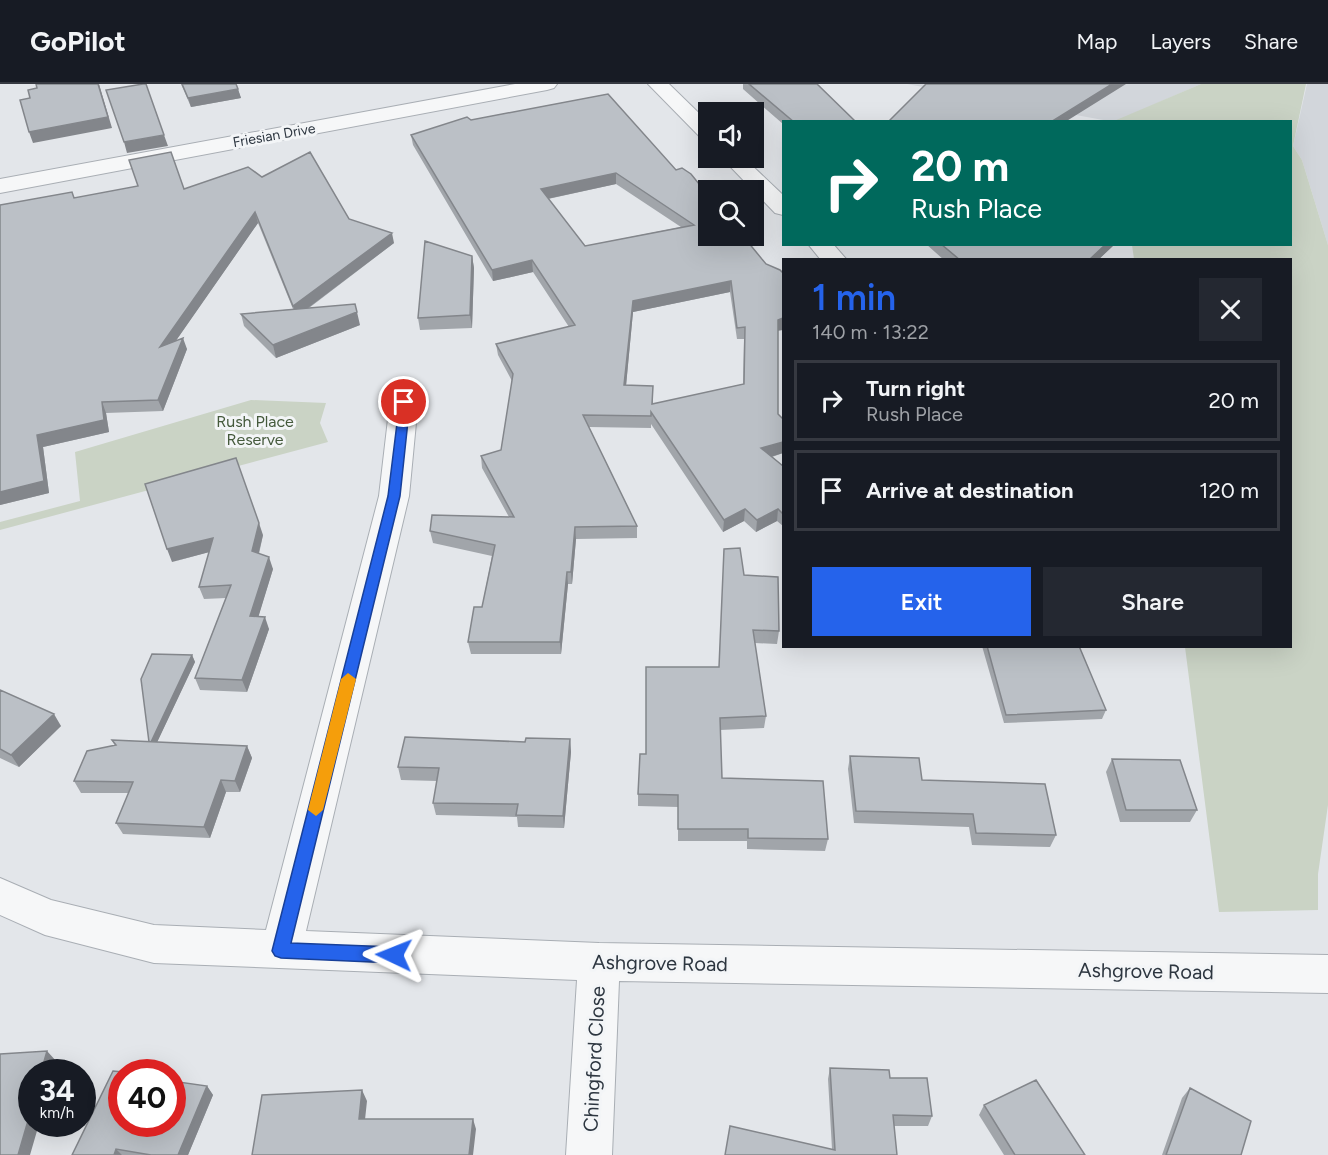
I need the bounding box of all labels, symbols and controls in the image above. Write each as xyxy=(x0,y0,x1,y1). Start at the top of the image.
text: GoPilot xyxy=(30,24,126,58)
text: Map xyxy=(1077,29,1117,54)
text: Layers xyxy=(1150,29,1211,54)
text: Share xyxy=(1244,29,1298,54)
map controls xyxy=(698,102,764,246)
button: sound xyxy=(698,102,764,168)
street label: Friesian Drive xyxy=(231,120,317,151)
text: 20 m xyxy=(911,141,1009,192)
icon: right xyxy=(812,144,890,222)
button: search xyxy=(698,180,764,246)
text: Rush Place xyxy=(911,192,1042,225)
text: 1 min xyxy=(812,276,896,319)
button: close xyxy=(1199,278,1262,341)
text: 140 m · 13:22 xyxy=(812,320,929,344)
text: Turn right xyxy=(866,375,965,402)
pin xyxy=(378,376,429,427)
icon: right xyxy=(815,384,848,417)
icon: arrive xyxy=(387,385,420,418)
text: 20 m xyxy=(1208,387,1259,414)
text: Rush Place xyxy=(866,402,963,426)
park label: Rush Place Reserve xyxy=(216,412,294,449)
icon: arrive xyxy=(815,474,848,507)
text: Arrive at destination xyxy=(866,477,1074,504)
text: 120 m xyxy=(1199,477,1259,504)
button: Exit xyxy=(812,567,1031,636)
button: Share xyxy=(1043,567,1262,636)
position arrow xyxy=(362,923,426,987)
street label: Ashgrove Road xyxy=(592,950,728,976)
street label: Ashgrove Road xyxy=(1078,958,1214,984)
street label: Chingford Close xyxy=(578,985,610,1133)
speed limit sign: 40 xyxy=(108,1059,186,1137)
text: 34 xyxy=(39,1072,75,1109)
text: km/h xyxy=(40,1104,74,1122)

